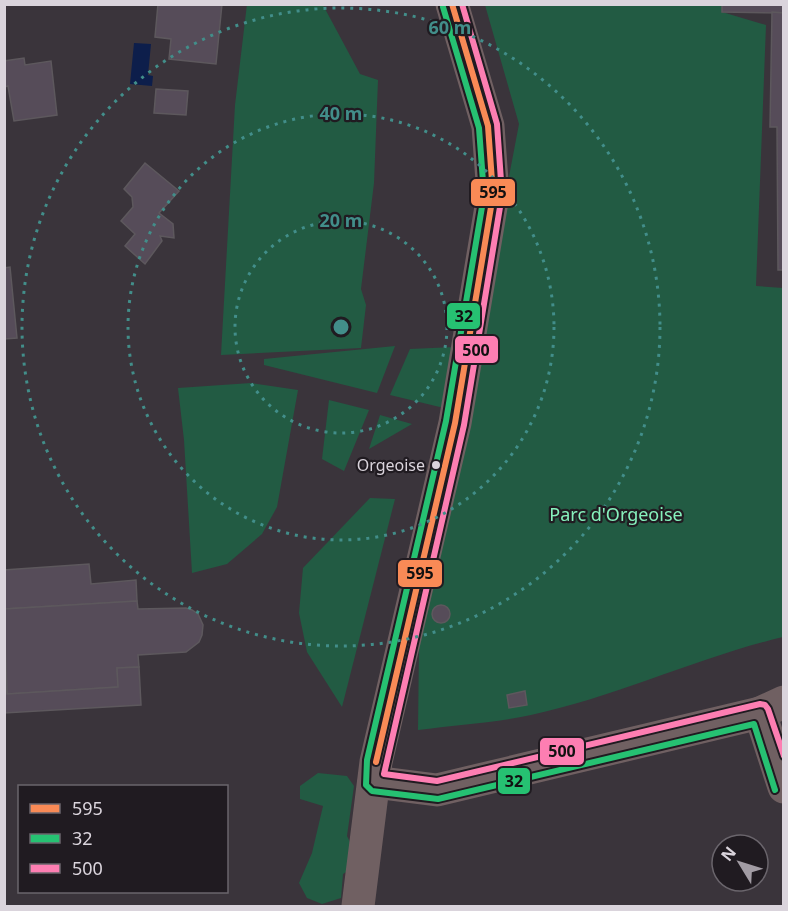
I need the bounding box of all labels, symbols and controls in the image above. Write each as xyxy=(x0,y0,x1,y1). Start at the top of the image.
text: 60 m xyxy=(429,15,471,39)
text: 40 m xyxy=(320,101,362,125)
line badge: 595 xyxy=(470,178,516,207)
text: 595 xyxy=(479,181,507,203)
text: 20 m xyxy=(320,208,362,232)
line badge: 32 xyxy=(446,302,481,330)
text: 32 xyxy=(455,305,473,327)
centre of rings xyxy=(331,317,351,337)
line badge: 500 xyxy=(454,335,499,364)
text: 500 xyxy=(462,339,490,361)
place label: Orgeoise xyxy=(357,454,425,476)
marker: Orgeoise xyxy=(430,459,442,471)
park label: Parc d'Orgeoise xyxy=(549,502,683,526)
line badge: 595 xyxy=(397,559,443,588)
text: 595 xyxy=(406,562,434,584)
line badge: 500 xyxy=(539,737,585,766)
text: 500 xyxy=(548,740,576,762)
line badge: 32 xyxy=(497,767,531,795)
text: 32 xyxy=(505,770,523,792)
legend xyxy=(18,785,228,893)
text: 595 xyxy=(72,796,103,820)
text: 32 xyxy=(72,826,93,850)
north arrow xyxy=(710,833,770,893)
text: N xyxy=(716,842,741,866)
text: 500 xyxy=(72,856,103,880)

